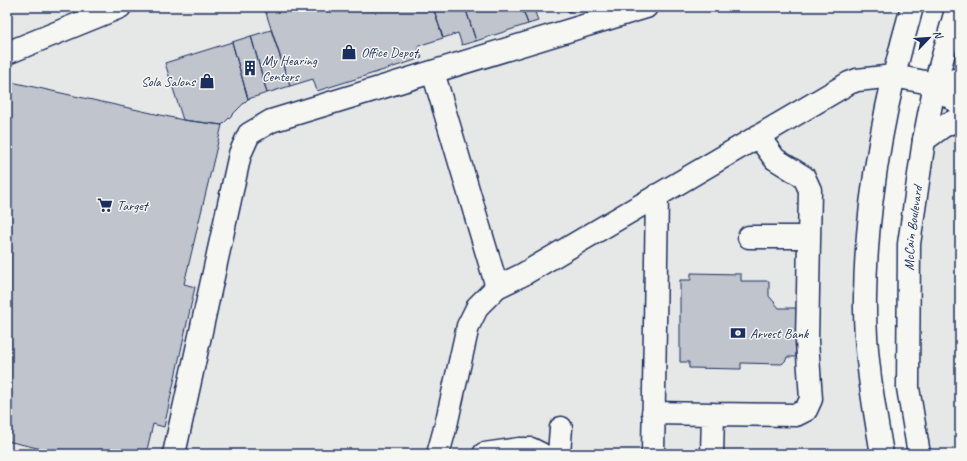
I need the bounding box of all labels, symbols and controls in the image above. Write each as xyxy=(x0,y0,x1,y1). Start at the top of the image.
north arrow xyxy=(909,18,949,58)
text: N xyxy=(930,28,947,42)
shop icon: Office Depot xyxy=(340,43,358,61)
place label: Office Depot xyxy=(361,44,420,61)
place label: My Hearing Centers xyxy=(262,52,318,85)
building icon: My Hearing Centers xyxy=(241,59,259,77)
shop icon: Sola Salons xyxy=(198,72,216,90)
place label: Sola Salons xyxy=(141,73,196,90)
street label: McCain Boulevard xyxy=(901,182,927,271)
supermarket icon: Target xyxy=(96,196,114,214)
place label: Target xyxy=(117,197,150,214)
bank icon: Arvest Bank xyxy=(729,324,747,342)
place label: Arvest Bank xyxy=(750,325,809,342)

